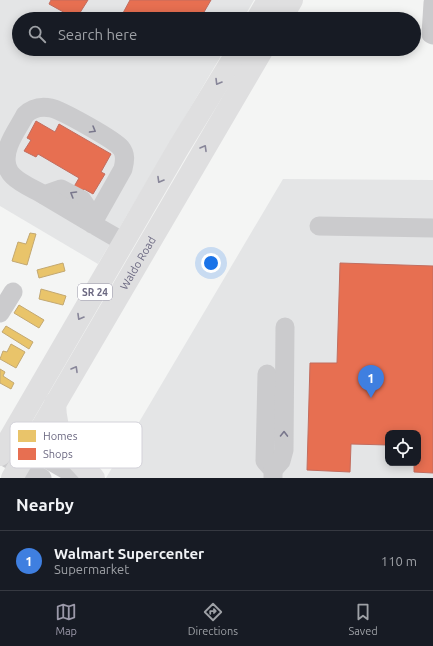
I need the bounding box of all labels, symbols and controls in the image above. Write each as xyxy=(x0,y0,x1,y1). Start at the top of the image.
search box xyxy=(12,12,421,56)
icon: search xyxy=(26,23,48,45)
text: Search here xyxy=(58,26,137,43)
one-way arrow xyxy=(216,78,223,85)
one-way arrow xyxy=(89,126,96,133)
one-way arrow xyxy=(199,145,206,152)
one-way arrow xyxy=(157,176,164,183)
one-way arrow xyxy=(70,192,77,199)
street label: Waldo Road xyxy=(118,234,158,292)
your location xyxy=(201,253,221,273)
road number: SR 24 xyxy=(78,284,112,300)
one-way arrow xyxy=(78,313,85,320)
pin: 1 xyxy=(358,365,384,398)
one-way arrow xyxy=(70,366,77,373)
legend xyxy=(10,422,142,468)
text: Homes xyxy=(43,430,78,442)
map controls xyxy=(385,430,421,466)
button: locate xyxy=(385,430,421,466)
one-way arrow xyxy=(280,431,288,437)
text: Shops xyxy=(43,448,73,460)
text: Nearby xyxy=(16,495,74,514)
text: Walmart Supercenter xyxy=(54,545,204,562)
text: 1 xyxy=(25,554,33,568)
text: 110 m xyxy=(381,554,417,568)
text: Supermarket xyxy=(54,562,129,576)
tab: Map xyxy=(55,601,77,637)
tab: Directions xyxy=(188,601,238,637)
tab: Saved xyxy=(348,601,378,637)

